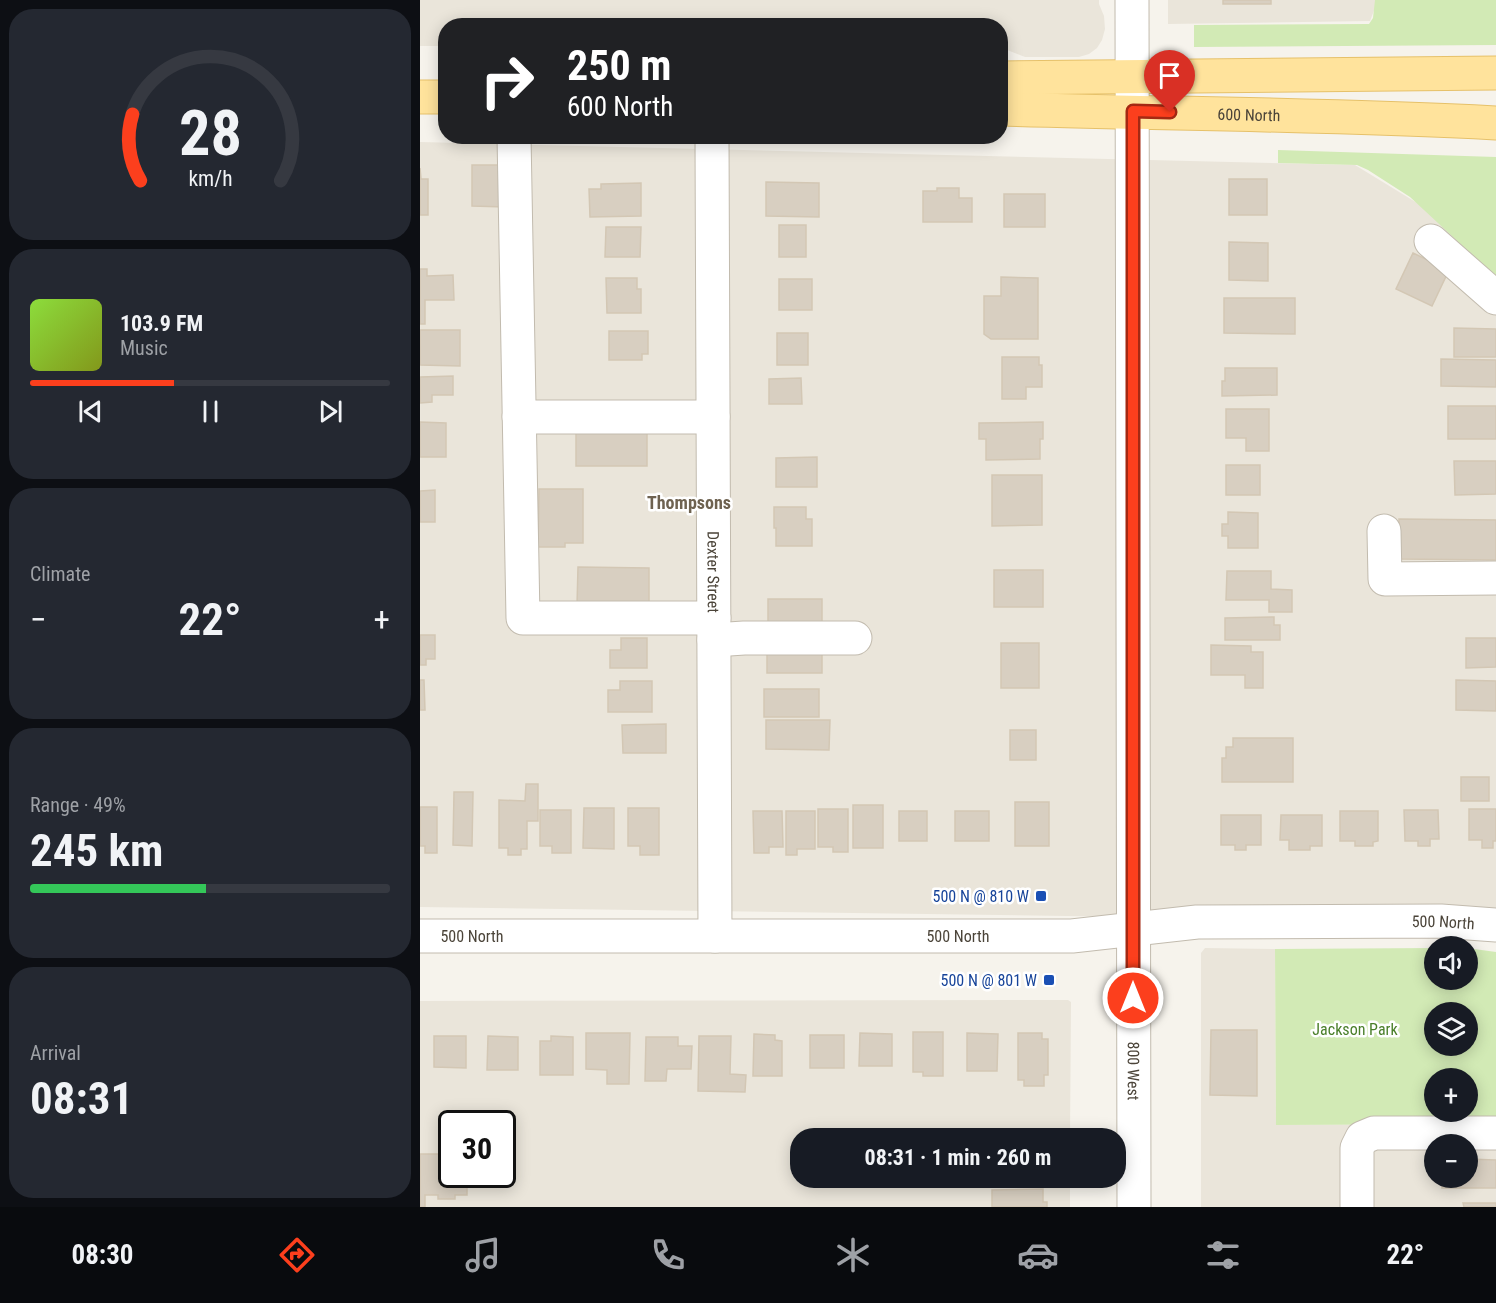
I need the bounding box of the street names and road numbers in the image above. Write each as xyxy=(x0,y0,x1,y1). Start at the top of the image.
street label: 600 North xyxy=(1217,104,1281,125)
street label: Dexter Street xyxy=(704,531,723,613)
street label: 500 North xyxy=(1412,911,1475,933)
street label: 500 North xyxy=(440,927,504,946)
street label: 500 North xyxy=(926,927,990,946)
street label: 800 West xyxy=(1124,1042,1143,1101)

